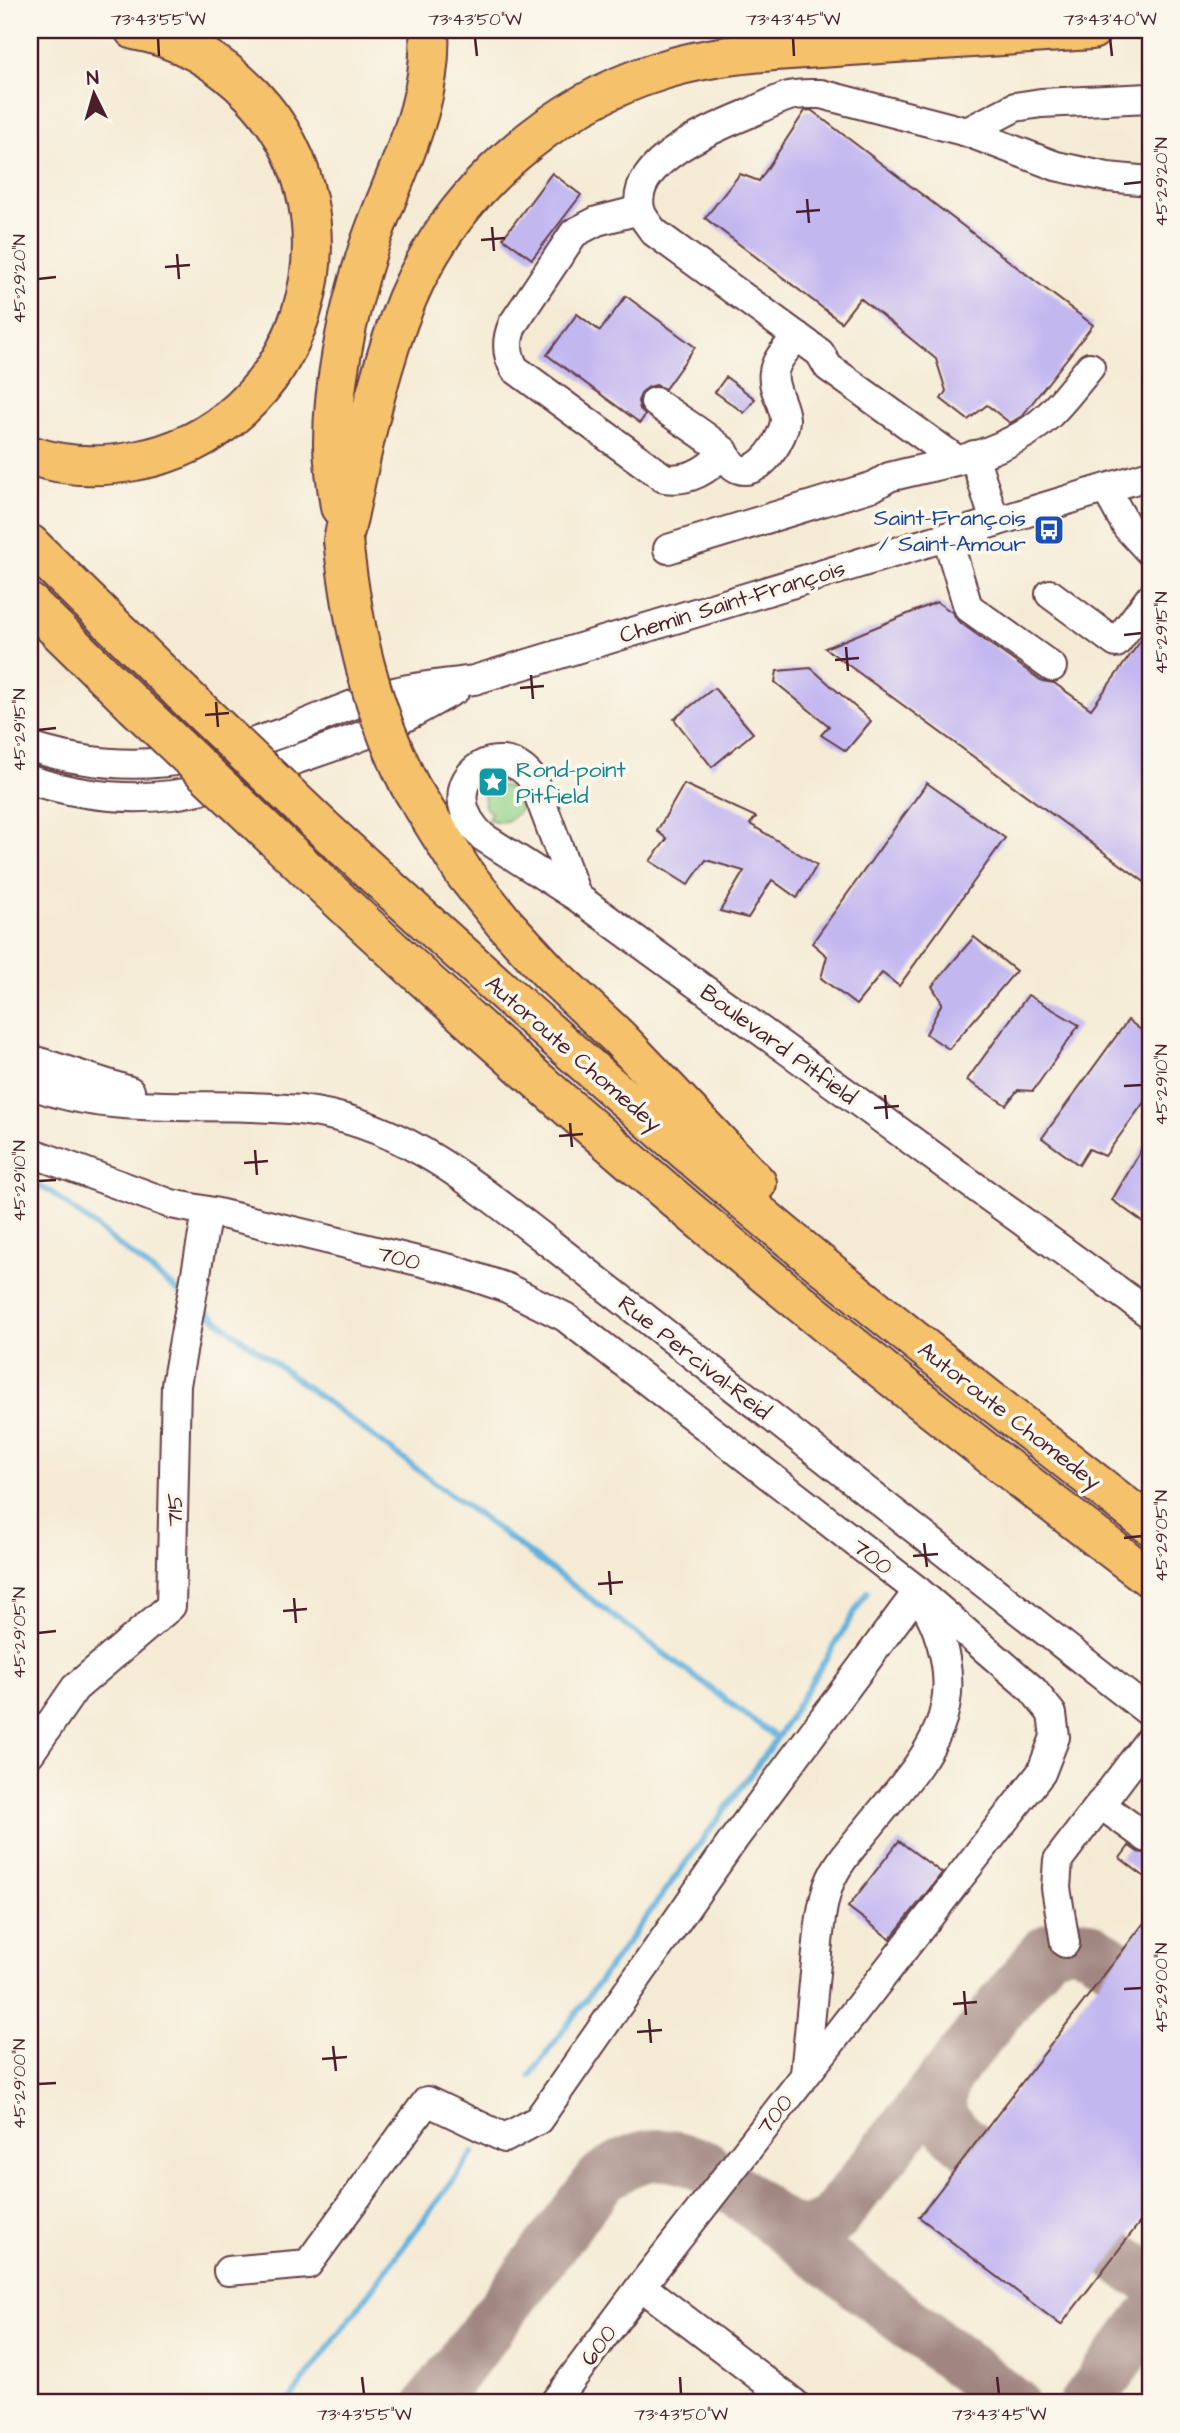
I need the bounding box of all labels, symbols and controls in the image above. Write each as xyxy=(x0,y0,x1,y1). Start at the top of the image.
text: 73°43'55"W xyxy=(110,7,206,32)
text: 73°43'50"W xyxy=(428,7,522,32)
text: 73°43'45"W xyxy=(746,7,840,32)
text: 73°43'40"W xyxy=(1063,7,1157,32)
north arrow xyxy=(60,60,130,130)
text: N xyxy=(86,65,100,93)
text: 45°29'20"N xyxy=(1149,137,1174,227)
text: 45°29'20"N xyxy=(7,234,32,324)
place label: Saint-François / Saint-Amour xyxy=(874,502,1026,560)
bus stop icon: Saint-François / Saint-Amour xyxy=(1032,513,1066,547)
street label: Chemin Saint-François xyxy=(616,552,849,652)
text: 45°29'15"N xyxy=(1149,591,1174,675)
text: 45°29'15"N xyxy=(7,688,32,772)
place label: Rond-point Pitfield xyxy=(516,754,626,812)
place icon: Rond-point Pitfield xyxy=(476,765,510,799)
street label: Autoroute Chomedey xyxy=(477,968,669,1141)
street label: Boulevard Pitfield xyxy=(693,977,864,1113)
text: 45°29'10"N xyxy=(1149,1044,1174,1126)
text: 45°29'10"N xyxy=(7,1140,32,1222)
street label: 700 xyxy=(374,1237,424,1279)
street label: Rue Percival-Reid xyxy=(611,1288,778,1428)
street label: Autoroute Chomedey xyxy=(910,1334,1108,1499)
text: 45°29'05"N xyxy=(1149,1490,1174,1582)
street label: 715 xyxy=(159,1493,191,1527)
street label: 700 xyxy=(846,1531,899,1583)
text: 45°29'05"N xyxy=(7,1587,32,1679)
text: 45°29'00"N xyxy=(1149,1943,1174,2033)
text: 45°29'00"N xyxy=(7,2039,32,2129)
street label: 700 xyxy=(749,2088,801,2141)
street label: 600 xyxy=(573,2319,625,2373)
text: 73°43'55"W xyxy=(316,2402,412,2427)
text: 73°43'50"W xyxy=(634,2402,728,2427)
text: 73°43'45"W xyxy=(952,2402,1046,2427)

